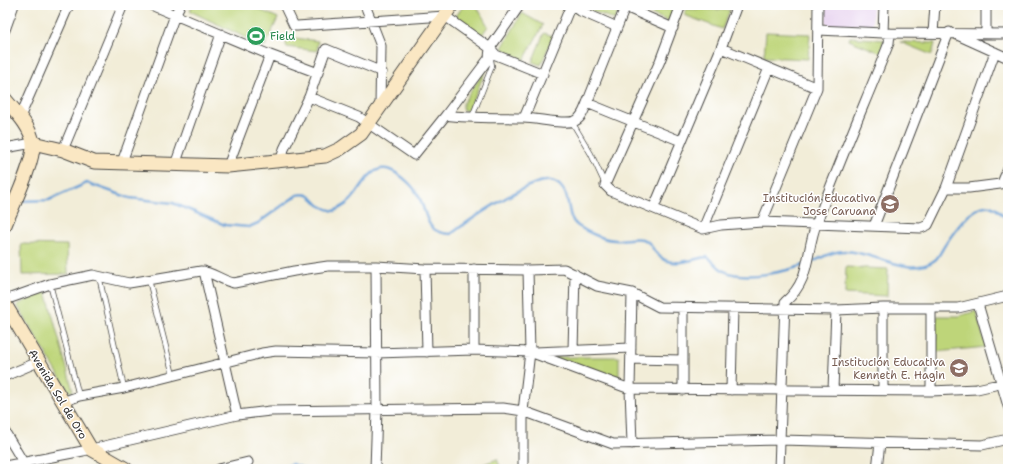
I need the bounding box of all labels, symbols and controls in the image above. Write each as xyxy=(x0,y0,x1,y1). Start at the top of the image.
sports icon: Field xyxy=(245,25,267,47)
place label: Field xyxy=(270,29,295,44)
place label: Institución Educativa Jose Caruana xyxy=(763,191,876,219)
school or university icon: Institución Educativa Jose Caruana xyxy=(879,193,901,215)
street label: Avenida Sol de Oro xyxy=(25,346,91,442)
place label: Institución Educativa Kenneth E. Hagin xyxy=(832,355,945,383)
school or university icon: Institución Educativa Kenneth E. Hagin xyxy=(948,357,970,379)

